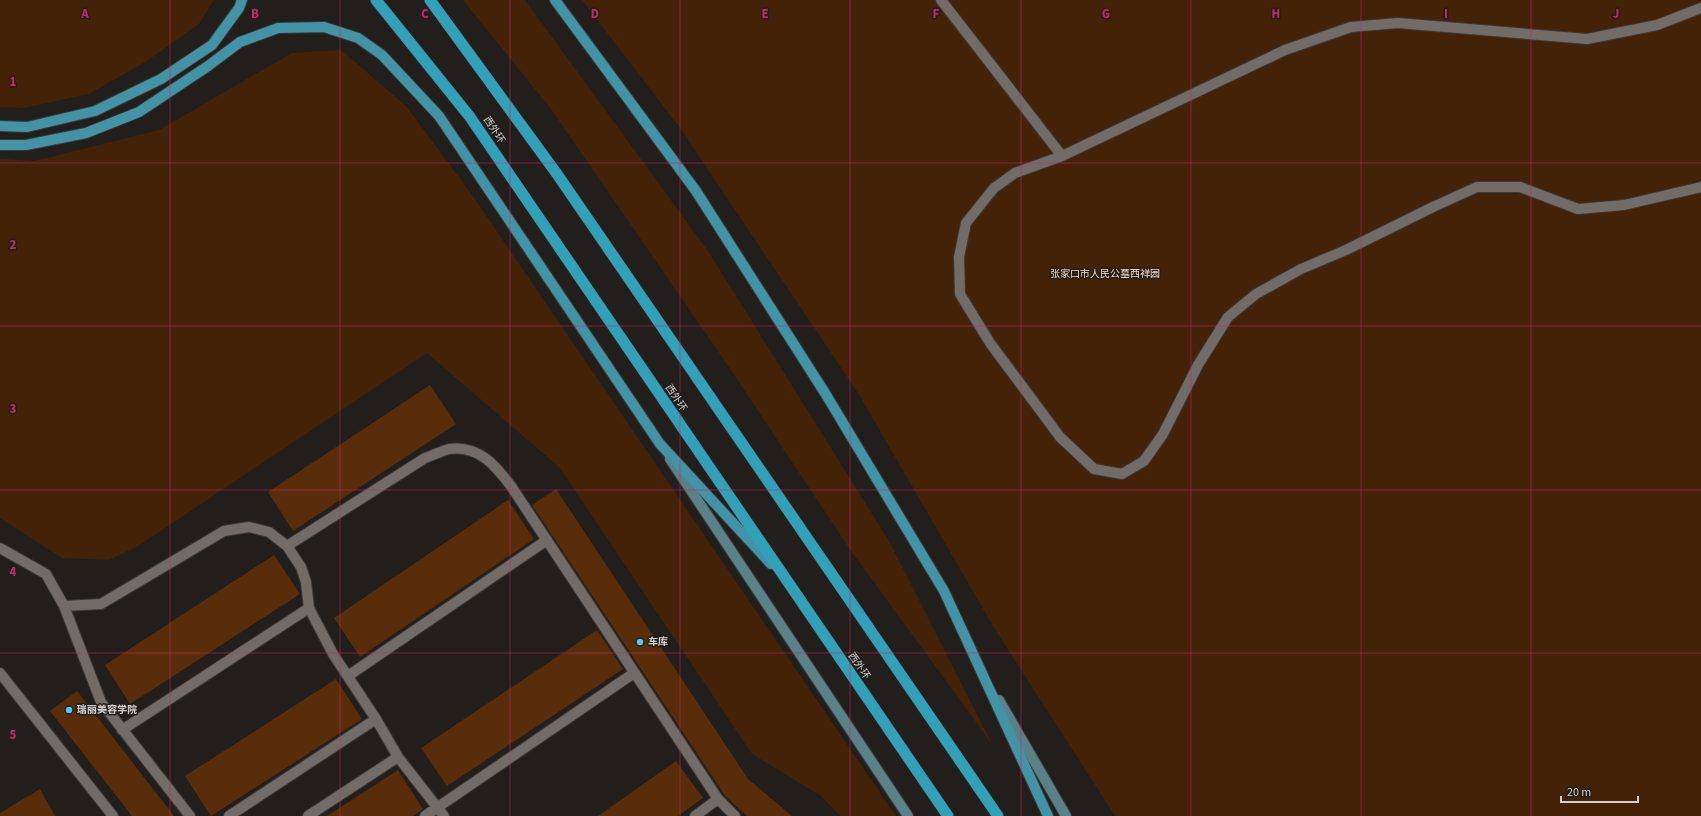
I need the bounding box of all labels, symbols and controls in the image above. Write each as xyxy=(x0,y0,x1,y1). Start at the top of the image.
text: A xyxy=(80,5,89,23)
text: B xyxy=(251,5,259,23)
text: C xyxy=(421,5,429,23)
text: D xyxy=(591,5,599,23)
text: E xyxy=(761,5,769,23)
text: F xyxy=(933,5,940,23)
text: G xyxy=(1102,5,1110,23)
text: H xyxy=(1272,5,1280,23)
text: I xyxy=(1444,5,1448,23)
text: J xyxy=(1613,5,1619,23)
text: 1 xyxy=(10,73,17,91)
street label: 西外环 xyxy=(480,114,508,146)
text: 2 xyxy=(10,236,17,254)
park label: 张家口市人民公墓西祥园 xyxy=(1050,267,1160,281)
street label: 西外环 xyxy=(662,382,690,414)
text: 3 xyxy=(10,400,17,418)
text: 4 xyxy=(10,563,17,581)
place label: 车库 xyxy=(648,635,668,649)
marker: 车库 xyxy=(635,637,645,647)
street label: 西外环 xyxy=(845,650,873,682)
place label: 瑞丽美容学院 xyxy=(77,703,137,717)
marker: 瑞丽美容学院 xyxy=(64,705,74,715)
text: 5 xyxy=(10,726,17,744)
scale bar xyxy=(1561,778,1638,804)
text: 20 m xyxy=(1567,784,1591,801)

